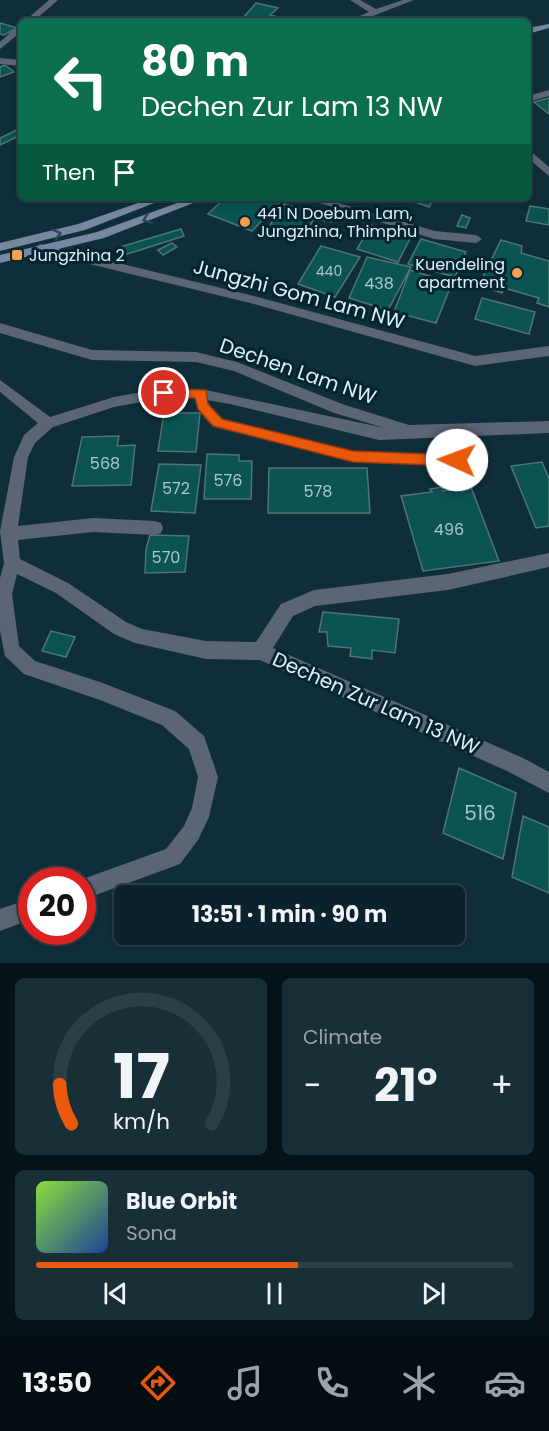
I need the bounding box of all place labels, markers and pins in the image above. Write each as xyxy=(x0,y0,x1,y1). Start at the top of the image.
place label: 441 N Doebum Lam, Jungzhina, Thimphu xyxy=(257,202,417,243)
marker: 441 N Doebum Lam, Jungzhina, Thimphu xyxy=(238,215,252,229)
place label: Jungzhina 2 xyxy=(29,244,125,267)
marker: Jungzhina 2 xyxy=(10,248,24,262)
place label: Kuendeling apartment xyxy=(415,253,505,294)
marker: Kuendeling apartment xyxy=(510,266,524,280)
pin xyxy=(138,367,189,418)

